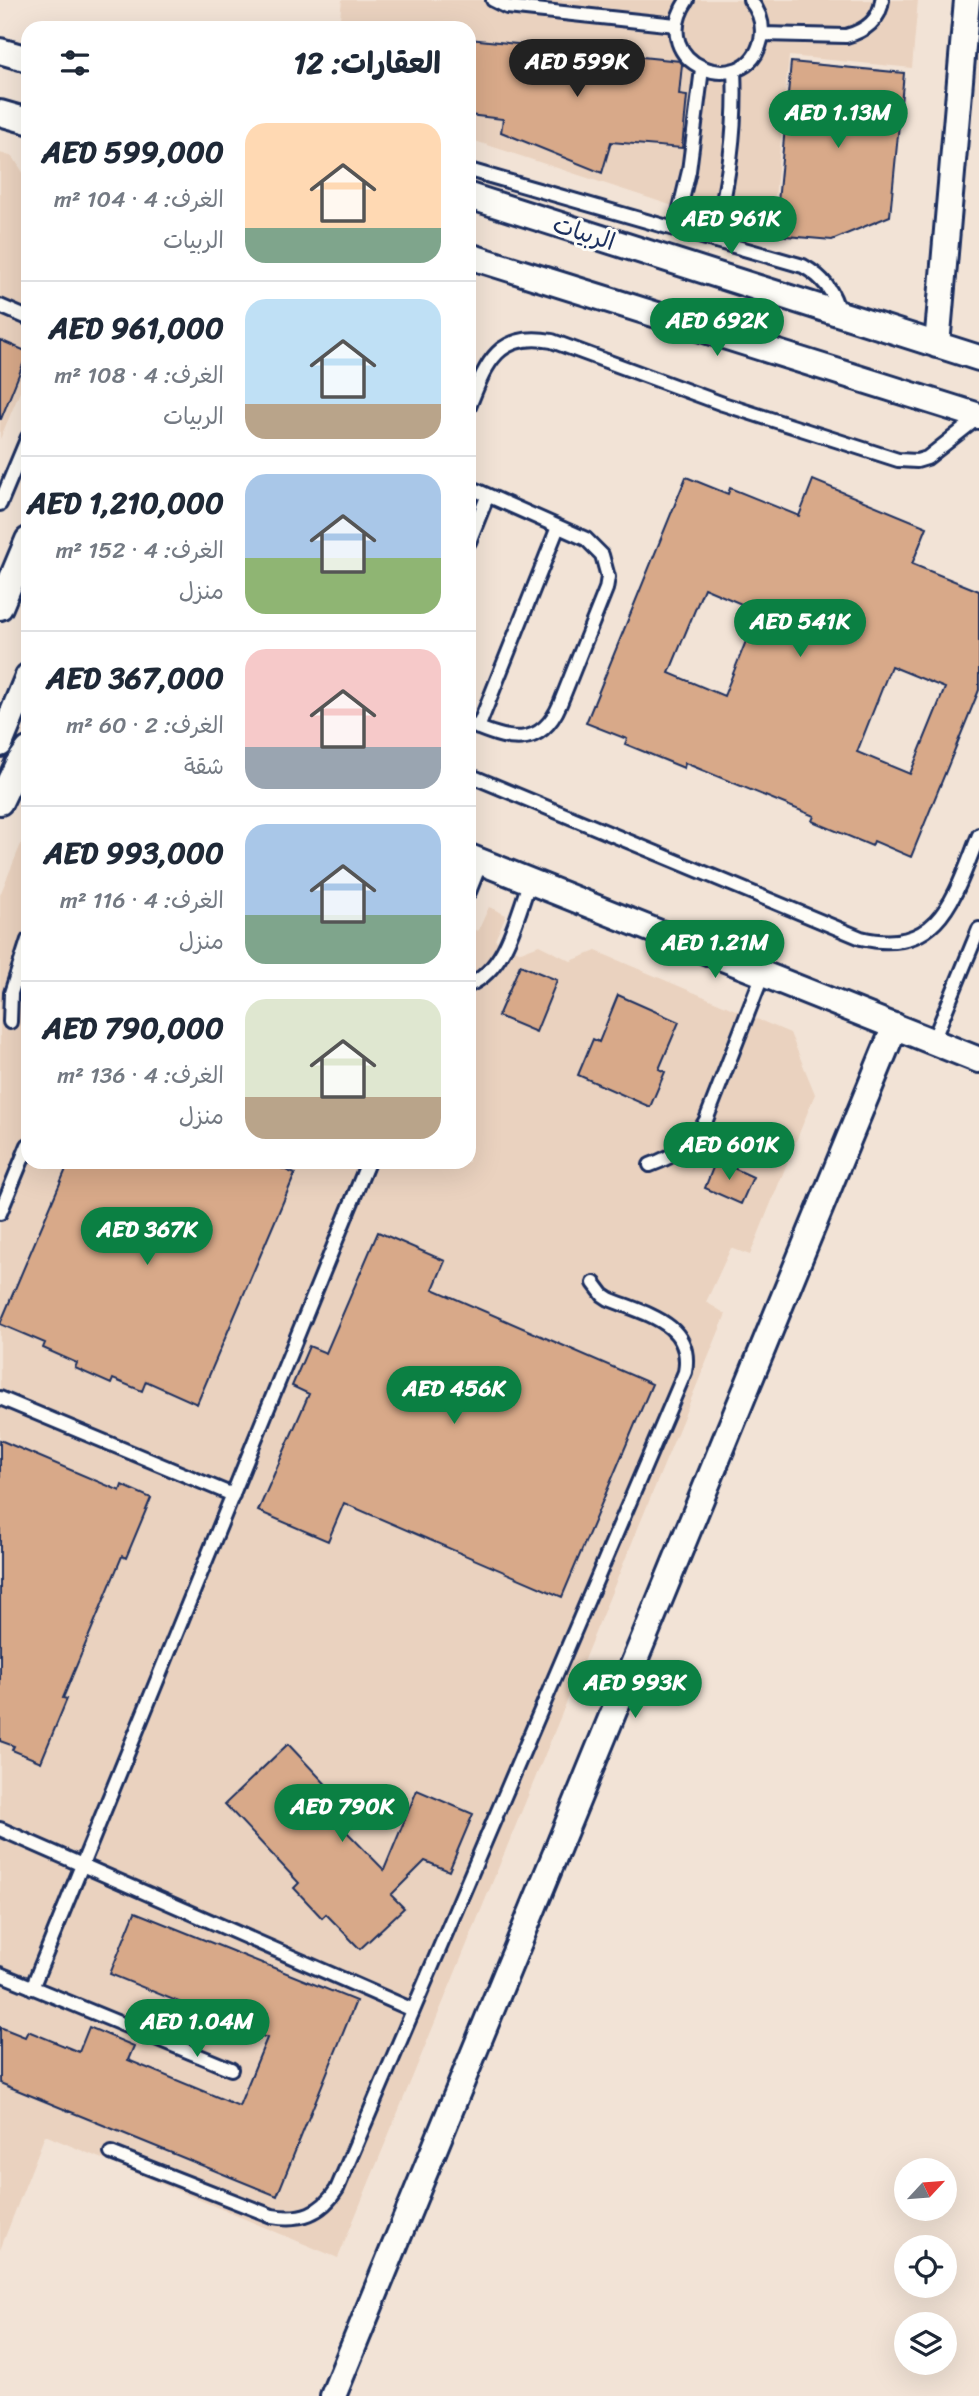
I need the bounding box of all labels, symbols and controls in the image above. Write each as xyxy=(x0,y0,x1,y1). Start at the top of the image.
text: العقارات: 12 xyxy=(293,36,441,90)
pin: AED 599K xyxy=(505,40,649,99)
text: AED 599K xyxy=(525,41,629,82)
icon: filters xyxy=(56,44,94,82)
pin: AED 1.13M xyxy=(758,90,918,150)
text: AED 1.13M xyxy=(785,92,891,133)
text: AED 599,000 xyxy=(42,125,224,179)
icon: home xyxy=(301,151,385,235)
text: الغرف: 4 · 104 m² xyxy=(54,179,224,220)
pin: AED 961K xyxy=(659,196,803,256)
text: AED 961K xyxy=(682,198,780,239)
street label: الربيات xyxy=(547,203,621,263)
text: الربيات xyxy=(163,220,224,261)
pin: AED 692K xyxy=(645,298,789,358)
text: AED 692K xyxy=(666,300,768,341)
text: AED 961,000 xyxy=(49,301,224,355)
icon: home xyxy=(301,327,385,411)
text: الغرف: 4 · 108 m² xyxy=(55,355,224,396)
text: الربيات xyxy=(163,396,224,437)
text: AED 1,210,000 xyxy=(27,476,224,530)
icon: home xyxy=(301,502,385,586)
text: الغرف: 4 · 152 m² xyxy=(56,530,224,571)
text: منزل xyxy=(179,571,224,612)
pin: AED 541K xyxy=(728,600,872,659)
text: AED 541K xyxy=(750,601,850,642)
text: AED 367,000 xyxy=(46,651,224,705)
icon: home xyxy=(301,677,385,761)
text: الغرف: 2 · 60 m² xyxy=(66,705,224,746)
text: شقة xyxy=(184,746,224,787)
text: AED 993,000 xyxy=(44,826,224,880)
icon: home xyxy=(301,852,385,936)
text: الغرف: 4 · 116 m² xyxy=(60,880,224,921)
pin: AED 1.21M xyxy=(635,920,795,980)
text: منزل xyxy=(179,921,224,962)
text: AED 1.21M xyxy=(661,922,769,963)
text: AED 790,000 xyxy=(42,1001,224,1055)
icon: home xyxy=(301,1027,385,1111)
text: الغرف: 4 · 136 m² xyxy=(57,1055,224,1096)
text: منزل xyxy=(179,1096,224,1137)
pin: AED 601K xyxy=(657,1122,801,1182)
text: AED 601K xyxy=(679,1124,779,1165)
pin: AED 367K xyxy=(75,1208,219,1267)
text: AED 367K xyxy=(97,1209,197,1250)
pin: AED 456K xyxy=(382,1366,526,1426)
text: AED 456K xyxy=(402,1368,506,1409)
pin: AED 993K xyxy=(563,1660,707,1720)
text: AED 993K xyxy=(584,1662,686,1703)
pin: AED 790K xyxy=(270,1784,414,1844)
text: AED 790K xyxy=(290,1786,394,1827)
pin: AED 1.04M xyxy=(117,2000,277,2059)
text: AED 1.04M xyxy=(141,2001,253,2042)
north arrow xyxy=(894,2158,957,2221)
map controls xyxy=(894,2158,957,2375)
button: locate xyxy=(894,2235,957,2298)
button: layers xyxy=(894,2312,957,2375)

